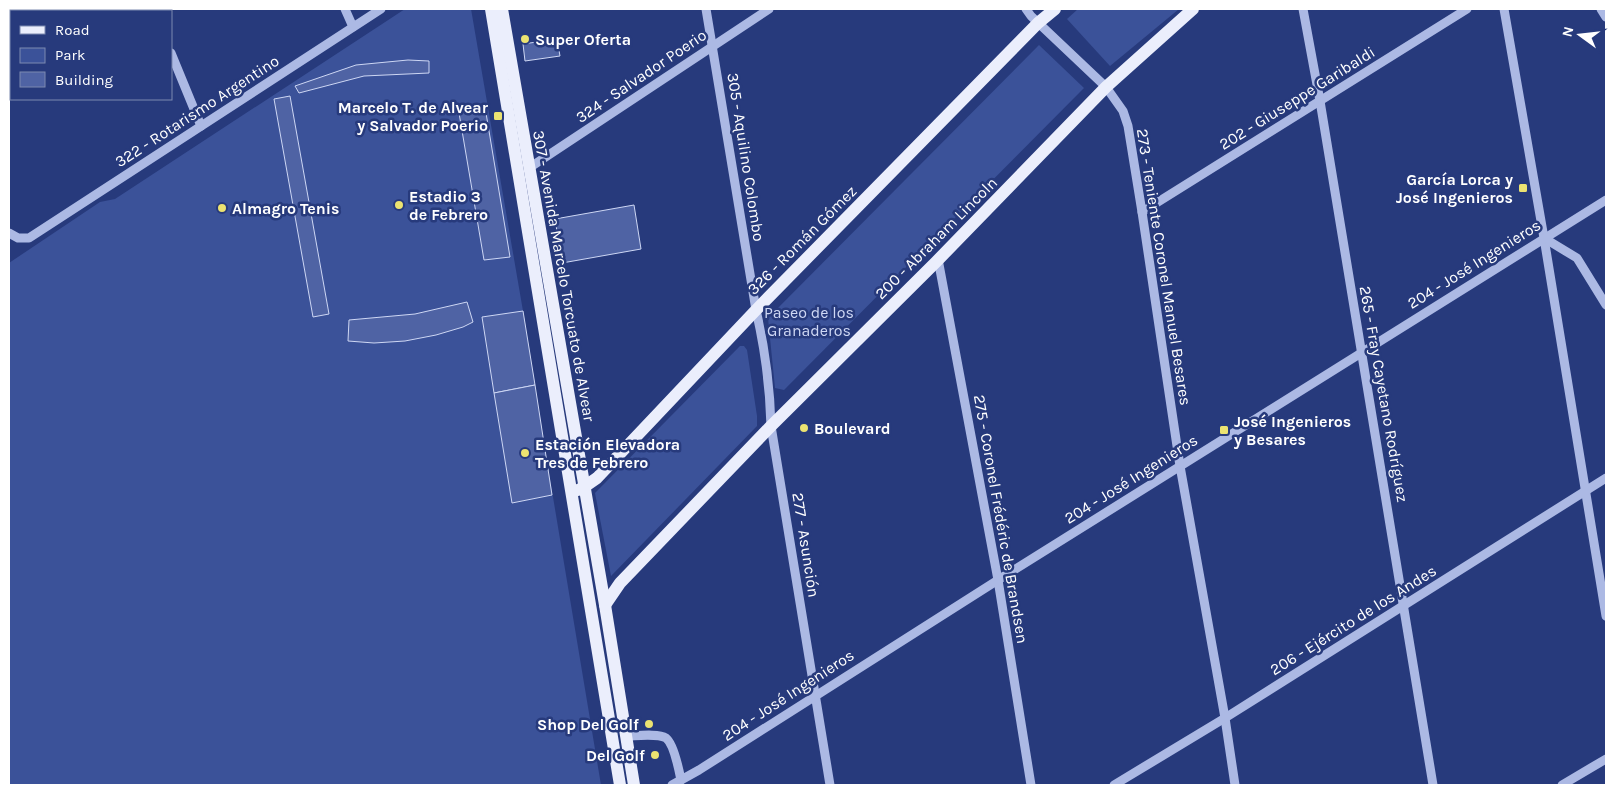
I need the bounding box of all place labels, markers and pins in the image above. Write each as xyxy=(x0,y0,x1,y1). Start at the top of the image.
place label: Super Oferta xyxy=(535,30,631,49)
marker: Super Oferta xyxy=(519,33,531,45)
place label: Marcelo T. de Alvear y Salvador Poerio xyxy=(338,98,489,135)
marker: Marcelo T. de Alvear y Salvador Poerio xyxy=(492,110,504,122)
place label: García Lorca y José Ingenieros xyxy=(1396,170,1513,207)
marker: García Lorca y José Ingenieros xyxy=(1517,182,1529,194)
place label: Estadio 3 de Febrero xyxy=(409,187,488,224)
place label: Almagro Tenis xyxy=(232,199,339,218)
marker: Estadio 3 de Febrero xyxy=(393,199,405,211)
marker: Almagro Tenis xyxy=(216,202,228,214)
place label: José Ingenieros y Besares xyxy=(1234,412,1351,449)
place label: Boulevard xyxy=(814,419,891,438)
marker: Boulevard xyxy=(798,422,810,434)
marker: José Ingenieros y Besares xyxy=(1218,424,1230,436)
place label: Estación Elevadora Tres de Febrero xyxy=(535,435,680,472)
marker: Estación Elevadora Tres de Febrero xyxy=(519,447,531,459)
place label: Shop Del Golf xyxy=(537,715,639,734)
marker: Shop Del Golf xyxy=(643,718,655,730)
place label: Del Golf xyxy=(586,746,645,765)
marker: Del Golf xyxy=(649,749,661,761)

